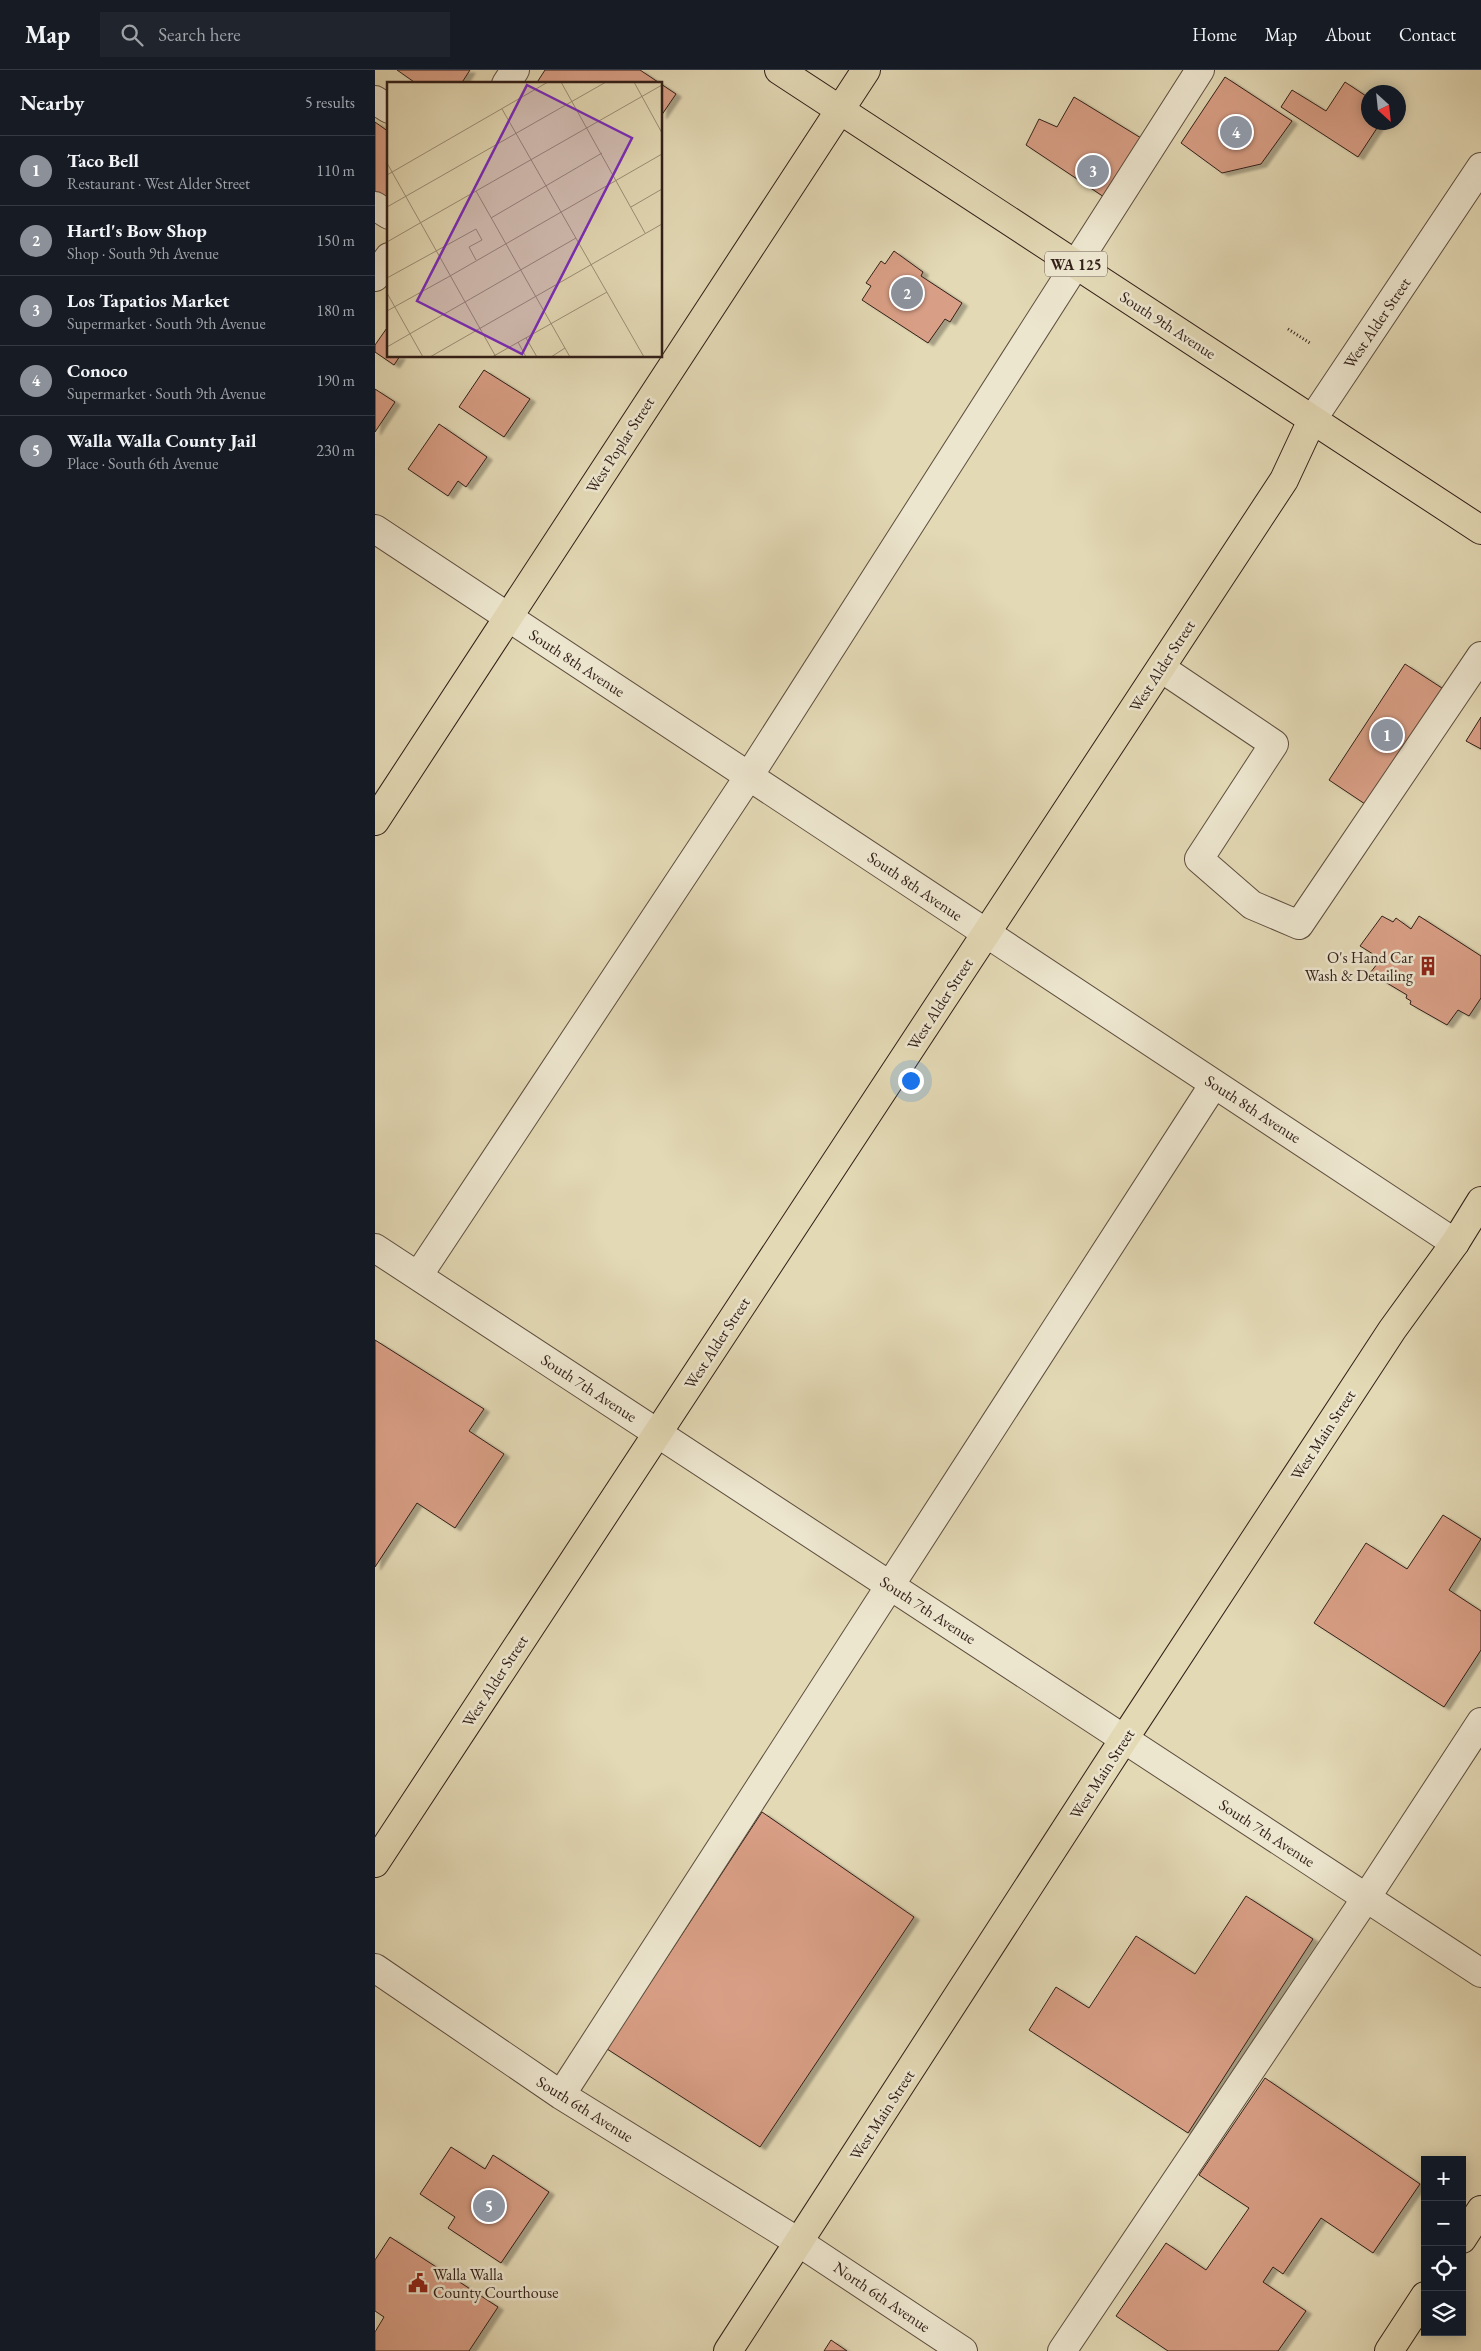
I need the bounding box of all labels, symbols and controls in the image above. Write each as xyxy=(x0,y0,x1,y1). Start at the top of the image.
search box xyxy=(100,12,450,57)
text: Map xyxy=(25,19,70,50)
icon: search xyxy=(118,21,146,49)
text: Search here xyxy=(158,22,241,47)
text: Home xyxy=(1192,23,1237,46)
text: Map xyxy=(1265,23,1297,46)
text: About xyxy=(1325,23,1371,46)
text: Contact xyxy=(1399,23,1456,46)
inset map xyxy=(387,82,663,358)
north arrow xyxy=(1361,85,1406,130)
text: Nearby xyxy=(20,89,84,116)
text: 5 results xyxy=(305,92,355,113)
pin: 4 xyxy=(1220,113,1252,151)
text: Taco Bell xyxy=(67,148,139,173)
pin: 3 xyxy=(1077,152,1109,190)
text: 1 xyxy=(32,160,40,181)
text: 110 m xyxy=(316,160,355,181)
text: Restaurant · West Alder Street xyxy=(67,173,250,194)
text: Hartl's Bow Shop xyxy=(67,218,207,243)
text: 2 xyxy=(32,230,40,251)
text: 150 m xyxy=(316,230,355,251)
text: Shop · South 9th Avenue xyxy=(67,243,219,264)
road number: WA 125 xyxy=(1045,252,1107,276)
street label: West Alder Street xyxy=(1339,273,1415,373)
pin: 2 xyxy=(891,274,923,312)
street label: South 9th Avenue xyxy=(1116,286,1220,364)
text: Los Tapatios Market xyxy=(67,288,230,313)
text: 3 xyxy=(32,300,40,321)
text: 180 m xyxy=(316,300,355,321)
text: Supermarket · South 9th Avenue xyxy=(67,313,266,334)
text: Conoco xyxy=(67,358,128,383)
text: 4 xyxy=(32,370,40,391)
text: 190 m xyxy=(316,370,355,391)
text: Supermarket · South 9th Avenue xyxy=(67,383,266,404)
street label: West Poplar Street xyxy=(581,393,659,497)
text: Walla Walla County Jail xyxy=(67,428,256,453)
text: 5 xyxy=(32,440,40,461)
text: 230 m xyxy=(316,440,355,461)
text: Place · South 6th Avenue xyxy=(67,453,218,474)
street label: West Alder Street xyxy=(1124,616,1200,716)
street label: South 8th Avenue xyxy=(525,624,629,702)
pin: 1 xyxy=(1371,716,1403,754)
street label: South 8th Avenue xyxy=(863,846,967,926)
place label: O's Hand Car Wash & Detailing xyxy=(1305,947,1414,986)
street label: West Alder Street xyxy=(902,954,978,1054)
building icon: O's Hand Car Wash & Detailing xyxy=(1417,955,1439,977)
your location xyxy=(898,1068,924,1094)
street label: South 8th Avenue xyxy=(1201,1070,1305,1148)
street label: West Alder Street xyxy=(679,1293,755,1393)
street label: South 7th Avenue xyxy=(537,1349,641,1427)
street label: West Main Street xyxy=(1286,1386,1360,1484)
street label: South 7th Avenue xyxy=(876,1571,980,1649)
street label: West Alder Street xyxy=(457,1631,533,1731)
street label: West Main Street xyxy=(1065,1725,1139,1823)
street label: South 7th Avenue xyxy=(1215,1794,1319,1872)
street label: West Main Street xyxy=(845,2066,919,2164)
street label: South 6th Avenue xyxy=(533,2071,637,2147)
map controls xyxy=(1421,2156,1466,2336)
button: + xyxy=(1421,2156,1466,2201)
pin: 5 xyxy=(473,2187,505,2225)
button: − xyxy=(1421,2201,1466,2246)
button: locate xyxy=(1421,2246,1466,2291)
street label: North 6th Avenue xyxy=(830,2257,934,2337)
place label: Walla Walla County Courthouse xyxy=(433,2264,558,2303)
public building icon: Walla Walla County Courthouse xyxy=(407,2272,429,2294)
button: layers xyxy=(1421,2291,1466,2336)

